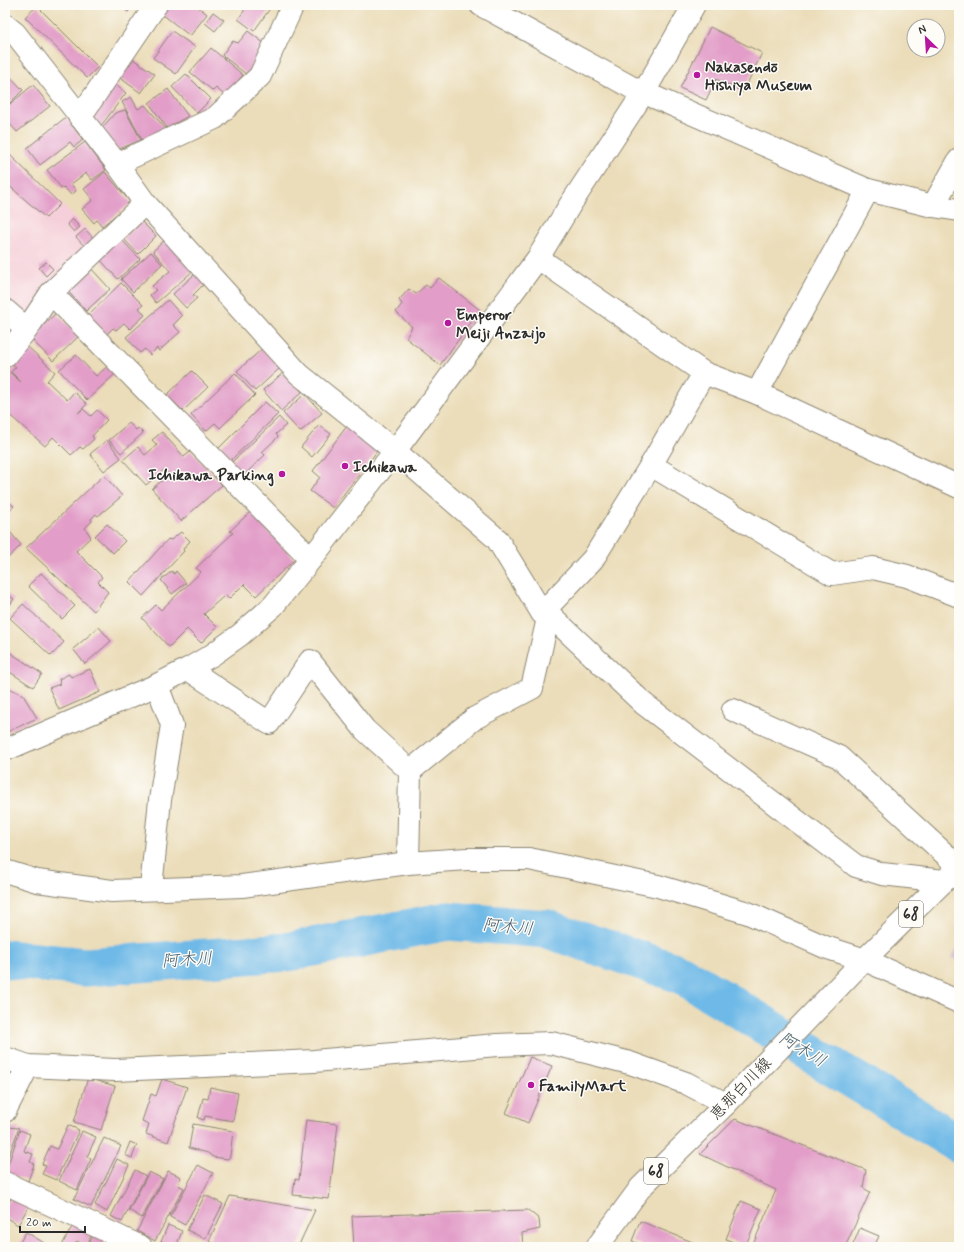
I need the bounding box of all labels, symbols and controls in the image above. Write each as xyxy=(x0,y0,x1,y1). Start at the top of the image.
north arrow xyxy=(906,18,946,58)
text: N xyxy=(916,22,928,38)
place label: Nakasendō Hishiya Museum xyxy=(705,57,813,96)
marker: Nakasendō Hishiya Museum xyxy=(692,70,702,80)
place label: Emperor Meiji Anzaijo xyxy=(456,305,546,344)
marker: Emperor Meiji Anzaijo xyxy=(443,318,453,328)
place label: Ichikawa xyxy=(353,457,417,478)
marker: Ichikawa xyxy=(340,461,350,471)
place label: Ichikawa Parking xyxy=(148,465,274,487)
marker: Ichikawa Parking xyxy=(277,469,287,479)
road number: 68 xyxy=(899,901,923,927)
water label: 阿木川 xyxy=(482,914,534,940)
water label: 阿木川 xyxy=(161,947,213,973)
water label: 阿木川 xyxy=(775,1027,830,1072)
street label: 恵那白川線 xyxy=(706,1053,776,1125)
place label: FamilyMart xyxy=(539,1076,627,1097)
marker: FamilyMart xyxy=(526,1080,536,1090)
road number: 68 xyxy=(644,1158,668,1184)
scale bar xyxy=(20,1208,85,1234)
text: 20 m xyxy=(26,1215,52,1231)

